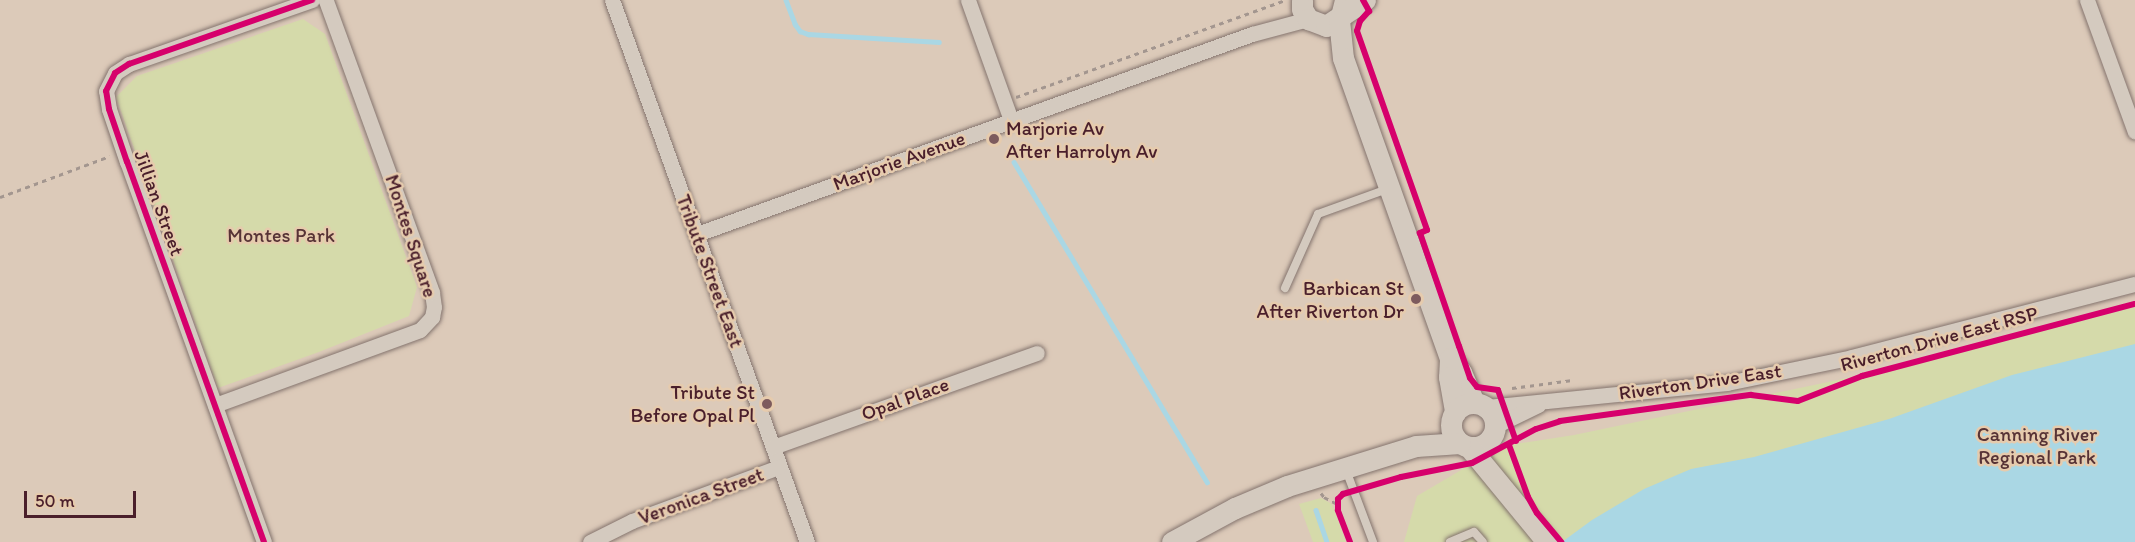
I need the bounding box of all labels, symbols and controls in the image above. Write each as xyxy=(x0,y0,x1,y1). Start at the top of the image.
place label: Marjorie Av After Harrolyn Av xyxy=(1006,116,1157,163)
street label: Marjorie Avenue xyxy=(830,126,968,196)
marker: Marjorie Av After Harrolyn Av xyxy=(987,132,1001,146)
street label: Jillian Street xyxy=(129,147,189,259)
street label: Montes Square xyxy=(380,172,442,300)
street label: Tribute Street East xyxy=(671,191,749,351)
park label: Montes Park xyxy=(227,223,335,247)
place label: Barbican St After Riverton Dr xyxy=(1256,276,1404,323)
marker: Barbican St After Riverton Dr xyxy=(1409,292,1423,306)
street label: Riverton Drive East RSP xyxy=(1837,301,2041,377)
street label: Riverton Drive East xyxy=(1617,359,1783,405)
street label: Opal Place xyxy=(858,372,952,426)
place label: Tribute St Before Opal Pl xyxy=(630,380,755,427)
marker: Tribute St Before Opal Pl xyxy=(760,397,774,411)
park label: Canning River Regional Park xyxy=(1977,422,2097,469)
street label: Veronica Street xyxy=(635,462,767,530)
scale bar xyxy=(27,479,140,517)
text: 50 m xyxy=(35,490,75,512)

